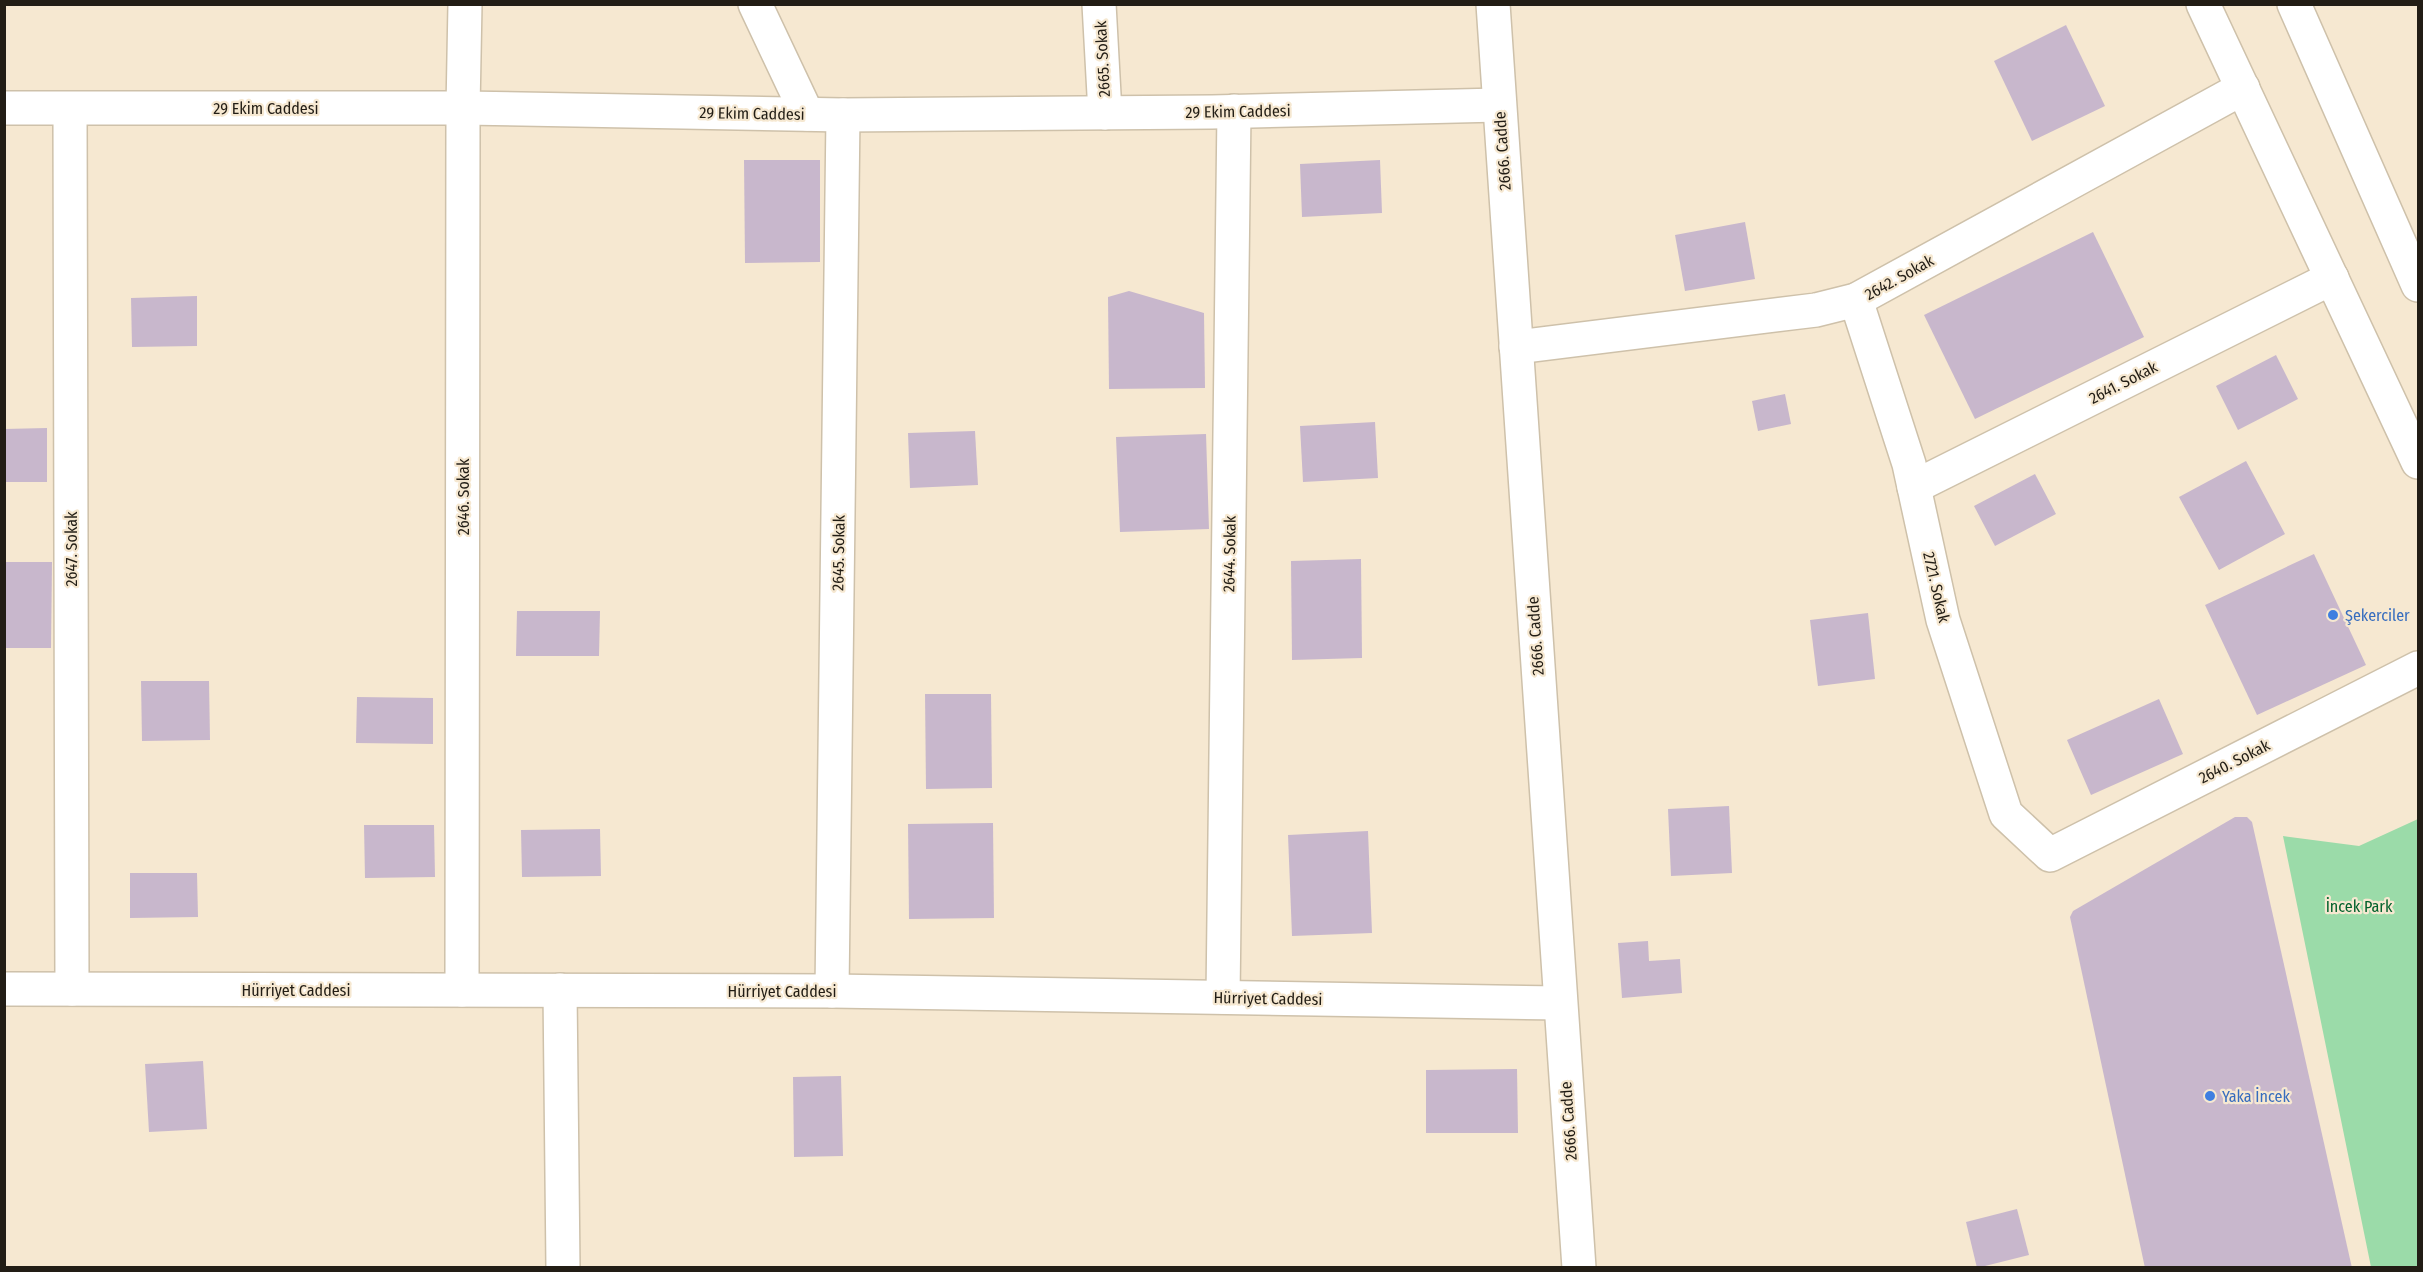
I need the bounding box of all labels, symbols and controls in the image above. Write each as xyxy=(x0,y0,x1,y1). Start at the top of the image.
street label: 2665. Sokak xyxy=(1091,20,1114,98)
street label: 29 Ekim Caddesi xyxy=(213,99,319,118)
street label: 29 Ekim Caddesi xyxy=(1185,101,1291,122)
street label: 29 Ekim Caddesi xyxy=(699,103,805,124)
street label: 2666. Cadde xyxy=(1490,111,1515,191)
street label: 2642. Sokak xyxy=(1862,251,1937,304)
street label: 2641. Sokak xyxy=(2086,357,2161,408)
street label: 2646. Sokak xyxy=(454,458,473,535)
street label: 2647. Sokak xyxy=(62,511,81,586)
street label: 2645. Sokak xyxy=(828,514,849,591)
street label: 2644. Sokak xyxy=(1219,515,1240,592)
street label: 2721. Sokak xyxy=(1919,550,1954,625)
street label: 2666. Cadde xyxy=(1523,596,1548,676)
place label: Şekerciler xyxy=(2345,606,2410,625)
marker: Şekerciler xyxy=(2326,608,2340,622)
street label: 2640. Sokak xyxy=(2196,735,2273,787)
park label: İncek Park xyxy=(2326,897,2393,916)
street label: Hürriyet Caddesi xyxy=(242,981,350,1000)
street label: Hürriyet Caddesi xyxy=(728,982,836,1001)
street label: Hürriyet Caddesi xyxy=(1213,988,1323,1009)
street label: 2666. Cadde xyxy=(1556,1081,1581,1161)
place label: Yaka İncek xyxy=(2222,1087,2290,1106)
marker: Yaka İncek xyxy=(2203,1089,2217,1103)

